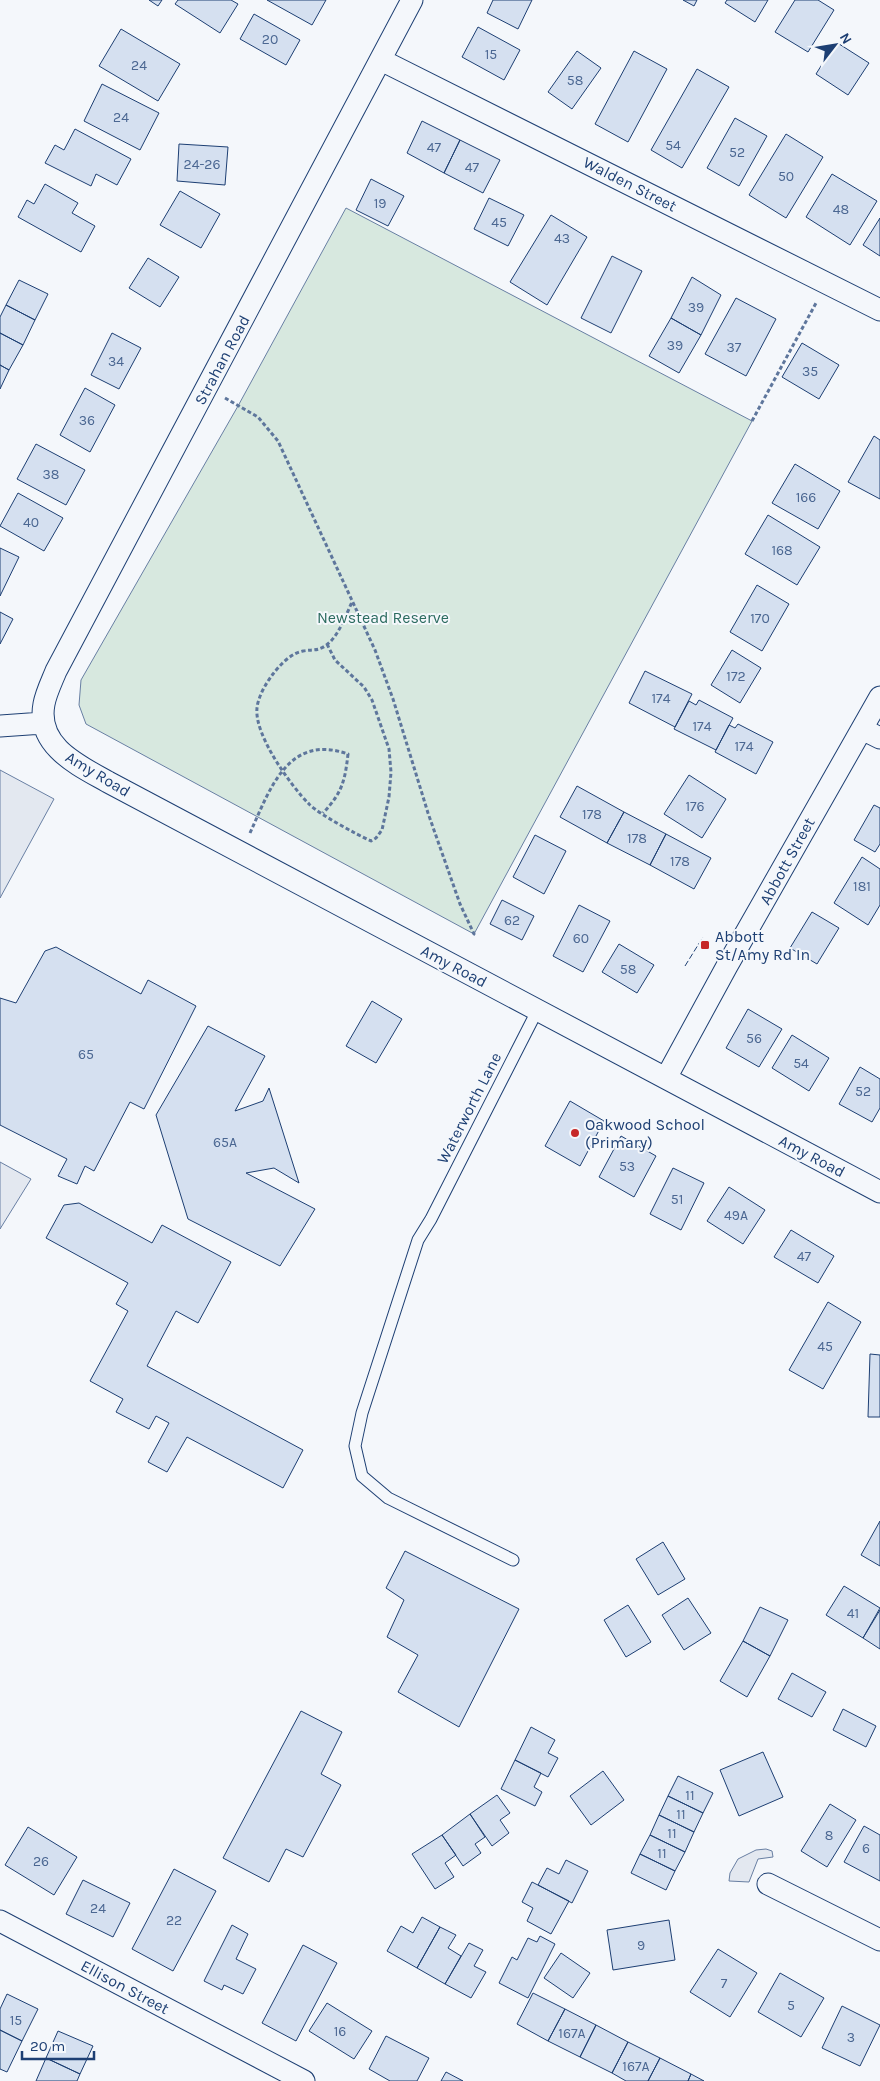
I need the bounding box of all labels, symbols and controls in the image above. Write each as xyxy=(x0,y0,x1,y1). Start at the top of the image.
north arrow xyxy=(810,20,860,70)
text: N xyxy=(836,30,856,47)
house number: 20 xyxy=(262,31,278,48)
house number: 15 xyxy=(485,46,497,63)
house number: 24 xyxy=(131,57,147,74)
house number: 58 xyxy=(567,72,583,89)
house number: 24 xyxy=(113,109,129,126)
house number: 54 xyxy=(665,137,681,154)
house number: 47 xyxy=(427,139,442,156)
house number: 52 xyxy=(729,144,745,161)
street label: Walden Street xyxy=(580,152,680,216)
house number: 24-26 xyxy=(184,156,220,173)
house number: 47 xyxy=(465,159,480,176)
house number: 50 xyxy=(778,168,794,185)
house number: 19 xyxy=(374,195,386,212)
house number: 48 xyxy=(833,201,849,218)
house number: 45 xyxy=(491,214,507,231)
house number: 43 xyxy=(554,230,570,247)
house number: 39 xyxy=(688,299,704,316)
street label: Strahan Road xyxy=(190,312,254,408)
house number: 39 xyxy=(667,337,683,354)
house number: 37 xyxy=(727,339,742,356)
house number: 34 xyxy=(108,353,124,370)
house number: 35 xyxy=(802,363,818,380)
house number: 36 xyxy=(79,412,95,429)
house number: 38 xyxy=(43,466,59,483)
house number: 166 xyxy=(796,489,816,506)
house number: 40 xyxy=(23,514,39,531)
house number: 168 xyxy=(771,542,793,559)
park label: Newstead Reserve xyxy=(317,608,449,627)
house number: 170 xyxy=(750,610,770,627)
house number: 172 xyxy=(726,668,746,685)
house number: 174 xyxy=(651,690,671,707)
house number: 174 xyxy=(692,718,712,735)
house number: 174 xyxy=(734,738,754,755)
street label: Amy Road xyxy=(62,747,134,801)
house number: 176 xyxy=(685,798,705,815)
house number: 178 xyxy=(582,806,602,823)
street label: Abbott Street xyxy=(755,814,819,908)
house number: 178 xyxy=(627,830,647,847)
house number: 178 xyxy=(670,853,690,870)
house number: 181 xyxy=(853,878,871,895)
house number: 62 xyxy=(504,912,520,929)
place label: Abbott St/Amy Rd In xyxy=(715,927,810,964)
house number: 60 xyxy=(573,930,589,947)
marker: Abbott St/Amy Rd In xyxy=(699,939,711,951)
street label: Amy Road xyxy=(418,941,490,991)
house number: 58 xyxy=(620,961,636,978)
house number: 56 xyxy=(746,1030,762,1047)
house number: 65 xyxy=(78,1046,94,1063)
street label: Waterworth Lane xyxy=(433,1049,505,1167)
house number: 54 xyxy=(793,1055,809,1072)
house number: 52 xyxy=(855,1083,871,1100)
place label: Oakwood School (Primary) xyxy=(585,1115,705,1152)
marker: Oakwood School (Primary) xyxy=(569,1127,581,1139)
street label: Amy Road xyxy=(776,1131,848,1181)
house number: 65A xyxy=(213,1134,237,1151)
house number: 53 xyxy=(619,1158,635,1175)
house number: 51 xyxy=(671,1191,683,1208)
house number: 49A xyxy=(724,1207,748,1224)
house number: 47 xyxy=(797,1248,812,1265)
house number: 45 xyxy=(817,1338,833,1355)
house number: 41 xyxy=(847,1605,859,1622)
house number: 11 xyxy=(685,1787,695,1804)
house number: 11 xyxy=(676,1806,686,1823)
house number: 11 xyxy=(667,1825,677,1842)
house number: 8 xyxy=(825,1827,833,1844)
house number: 6 xyxy=(862,1840,870,1857)
house number: 11 xyxy=(657,1845,667,1862)
house number: 26 xyxy=(33,1853,49,1870)
house number: 24 xyxy=(90,1900,106,1917)
house number: 22 xyxy=(166,1912,182,1929)
house number: 9 xyxy=(637,1937,645,1954)
street label: Ellison Street xyxy=(78,1956,172,2018)
house number: 7 xyxy=(721,1975,728,1992)
house number: 5 xyxy=(787,1997,795,2014)
house number: 15 xyxy=(10,2012,22,2029)
house number: 16 xyxy=(334,2023,346,2040)
house number: 167A xyxy=(558,2025,586,2042)
scale bar xyxy=(22,2028,95,2060)
house number: 3 xyxy=(847,2029,855,2046)
text: 20 m xyxy=(30,2037,65,2055)
house number: 167A xyxy=(622,2058,650,2075)

